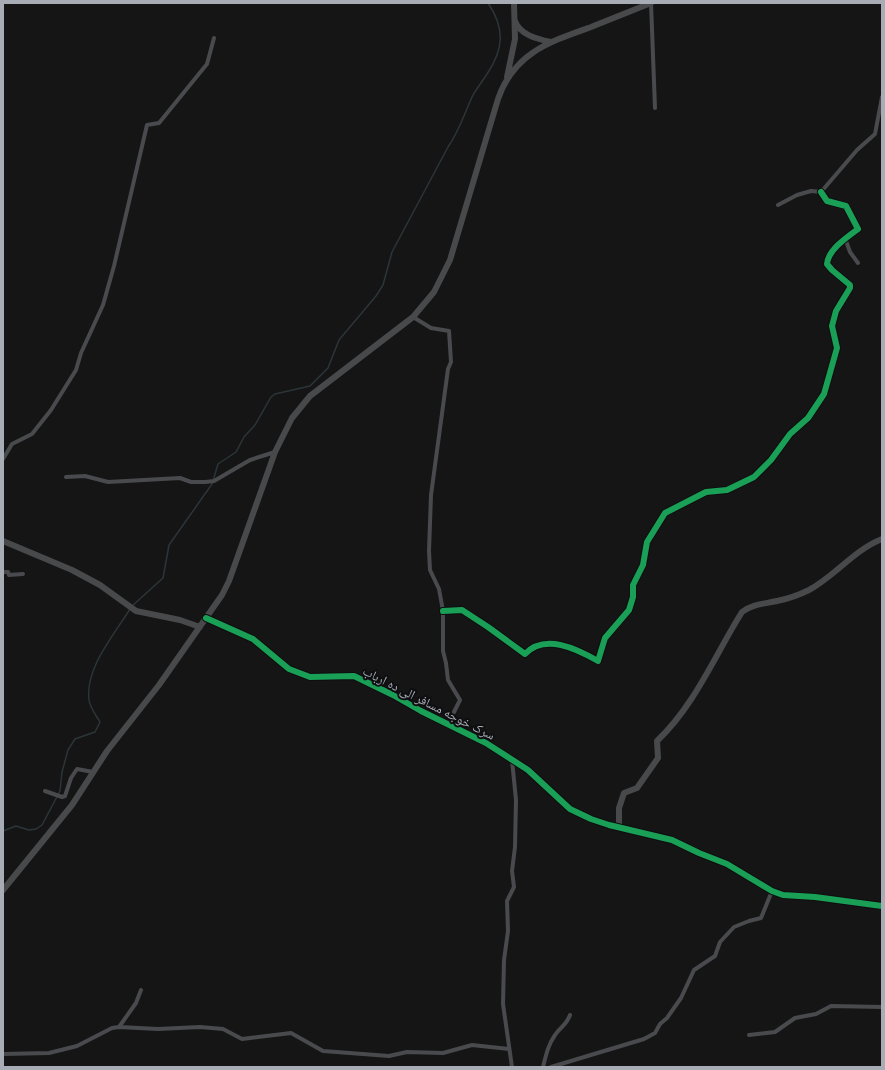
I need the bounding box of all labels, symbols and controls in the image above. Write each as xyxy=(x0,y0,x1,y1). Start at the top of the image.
street label: سرک خوجه مسافر الی ده ارباب xyxy=(360,663,498,744)

